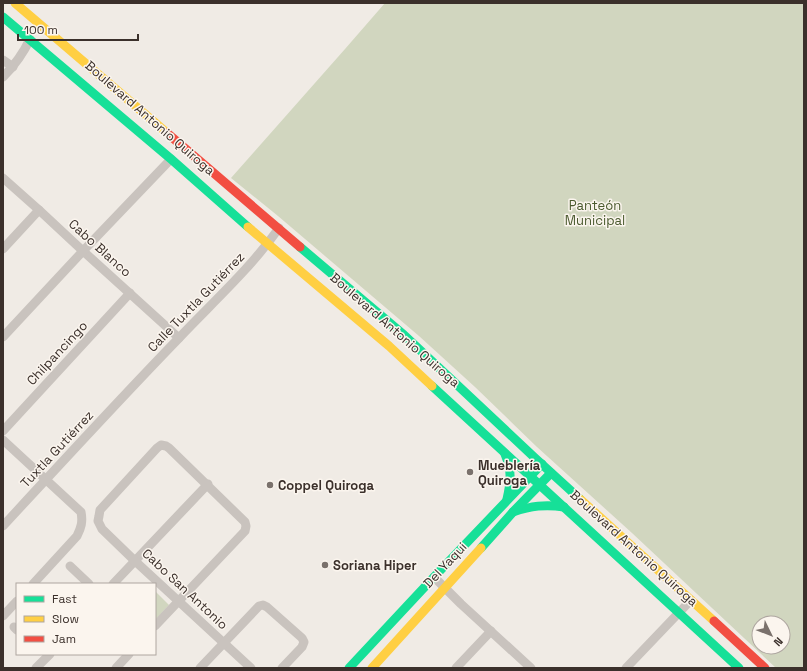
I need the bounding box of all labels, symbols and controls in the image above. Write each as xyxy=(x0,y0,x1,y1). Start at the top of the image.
scale bar xyxy=(18,16,138,42)
text: 100 m xyxy=(24,22,58,38)
street label: Boulevard Antonio Quiroga xyxy=(82,57,219,179)
park label: Panteón Municipal xyxy=(565,197,625,229)
street label: Cabo Blanco xyxy=(65,215,135,281)
street label: Calle Tuxtla Gutiérrez xyxy=(144,248,248,356)
street label: Boulevard Antonio Quiroga xyxy=(327,269,464,391)
street label: Chilpancingo xyxy=(23,317,91,389)
street label: Tuxtla Gutiérrez xyxy=(17,407,97,491)
place label: Mueblería Quiroga xyxy=(478,457,541,489)
marker: Mueblería Quiroga xyxy=(465,467,475,477)
place label: Coppel Quiroga xyxy=(278,477,375,494)
marker: Coppel Quiroga xyxy=(265,480,275,490)
street label: Boulevard Antonio Quiroga xyxy=(567,486,702,610)
street label: Del Yaqui xyxy=(420,539,470,591)
street label: Cabo San Antonio xyxy=(139,545,231,633)
place label: Soriana Hiper xyxy=(333,557,417,574)
marker: Soriana Hiper xyxy=(320,560,330,570)
legend xyxy=(16,583,156,655)
text: Fast xyxy=(52,591,77,607)
text: Slow xyxy=(52,611,79,627)
north arrow xyxy=(751,615,791,655)
text: Jam xyxy=(52,631,76,647)
text: N xyxy=(771,634,786,649)

